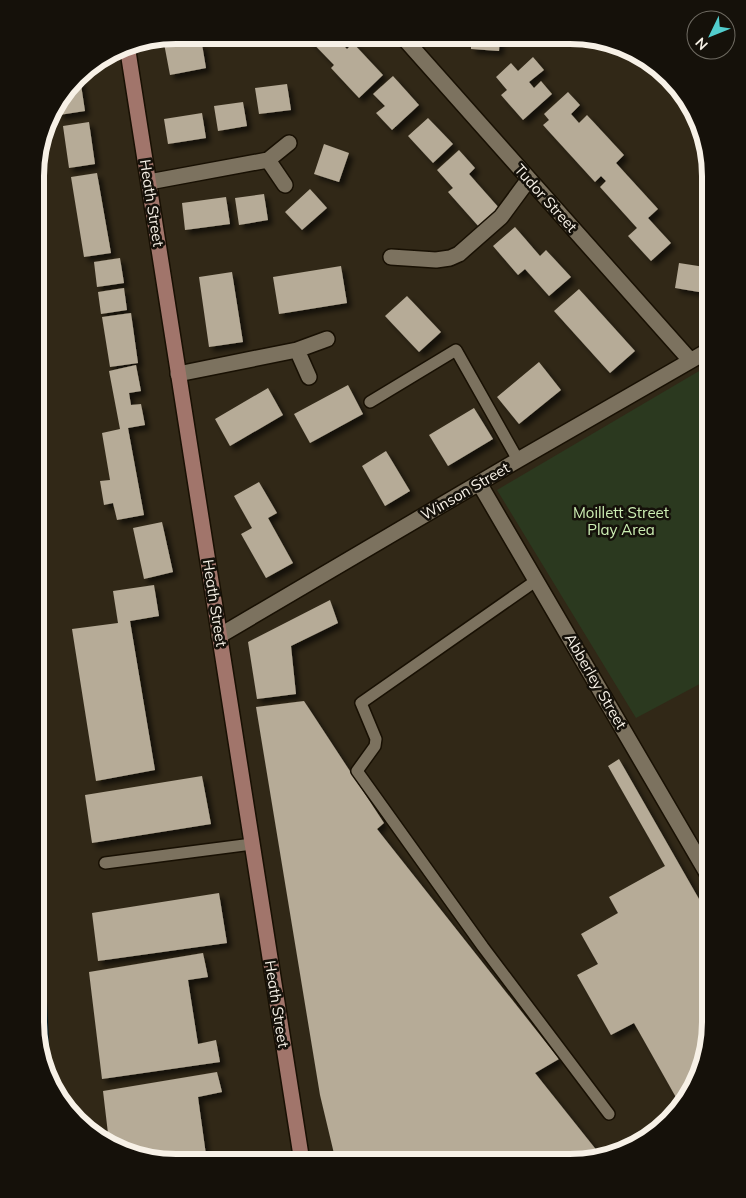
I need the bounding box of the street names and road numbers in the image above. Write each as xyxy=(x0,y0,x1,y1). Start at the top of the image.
street label: Heath Street xyxy=(136,158,168,248)
street label: Tudor Street xyxy=(510,160,582,236)
street label: Winson Street xyxy=(417,458,513,524)
street label: Heath Street xyxy=(199,558,231,648)
street label: Abberley Street xyxy=(561,630,631,732)
street label: Heath Street xyxy=(261,959,293,1049)

